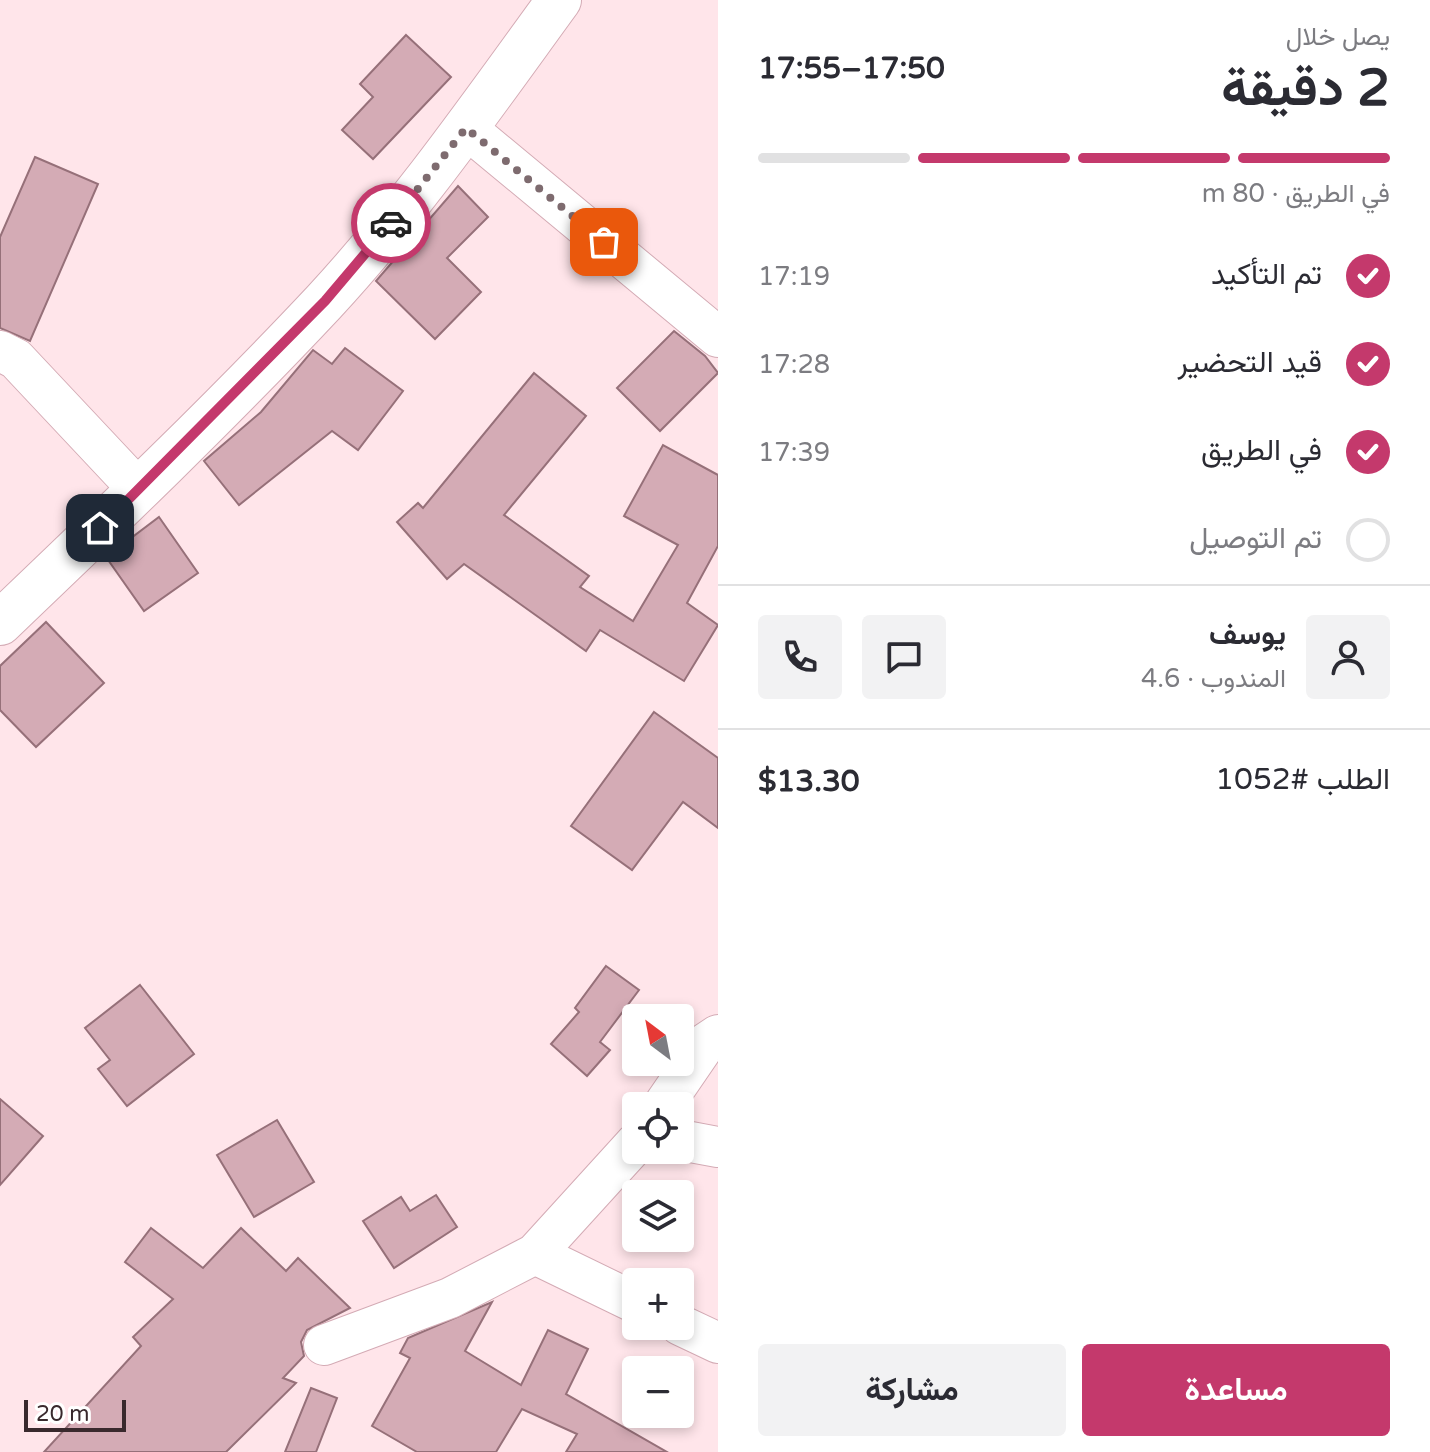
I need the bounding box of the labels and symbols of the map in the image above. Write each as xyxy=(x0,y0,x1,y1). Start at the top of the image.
courier xyxy=(351,183,431,263)
pin xyxy=(570,208,638,276)
pin xyxy=(66,494,134,562)
north arrow xyxy=(622,1004,694,1076)
scale bar xyxy=(24,1396,126,1432)

